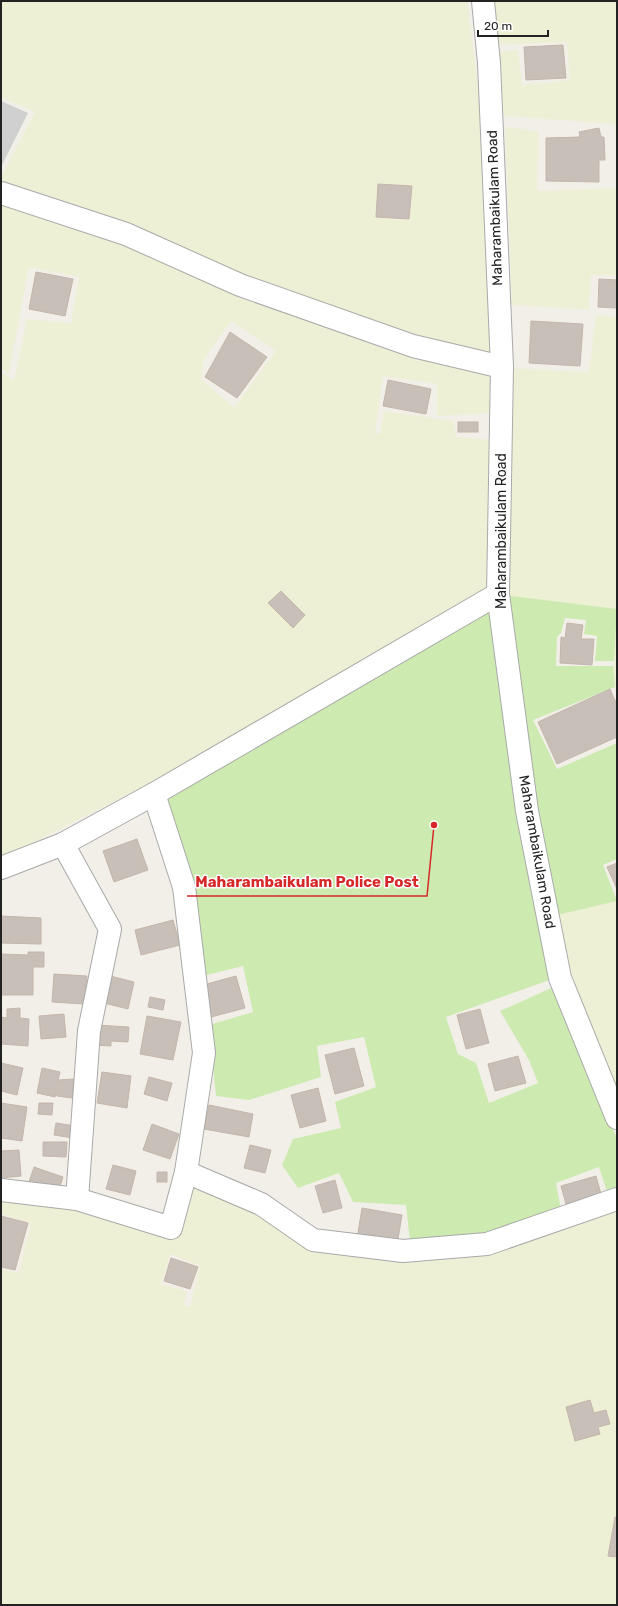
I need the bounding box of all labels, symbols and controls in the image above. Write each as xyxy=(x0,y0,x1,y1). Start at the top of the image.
scale bar xyxy=(478,12,548,38)
text: 20 m xyxy=(484,19,512,33)
street label: Maharambaikulam Road xyxy=(484,130,506,286)
street label: Maharambaikulam Road xyxy=(493,453,510,609)
street label: Maharambaikulam Road xyxy=(515,774,559,930)
callout: Maharambaikulam Police Post xyxy=(187,869,427,896)
text: Maharambaikulam Police Post xyxy=(195,873,419,891)

